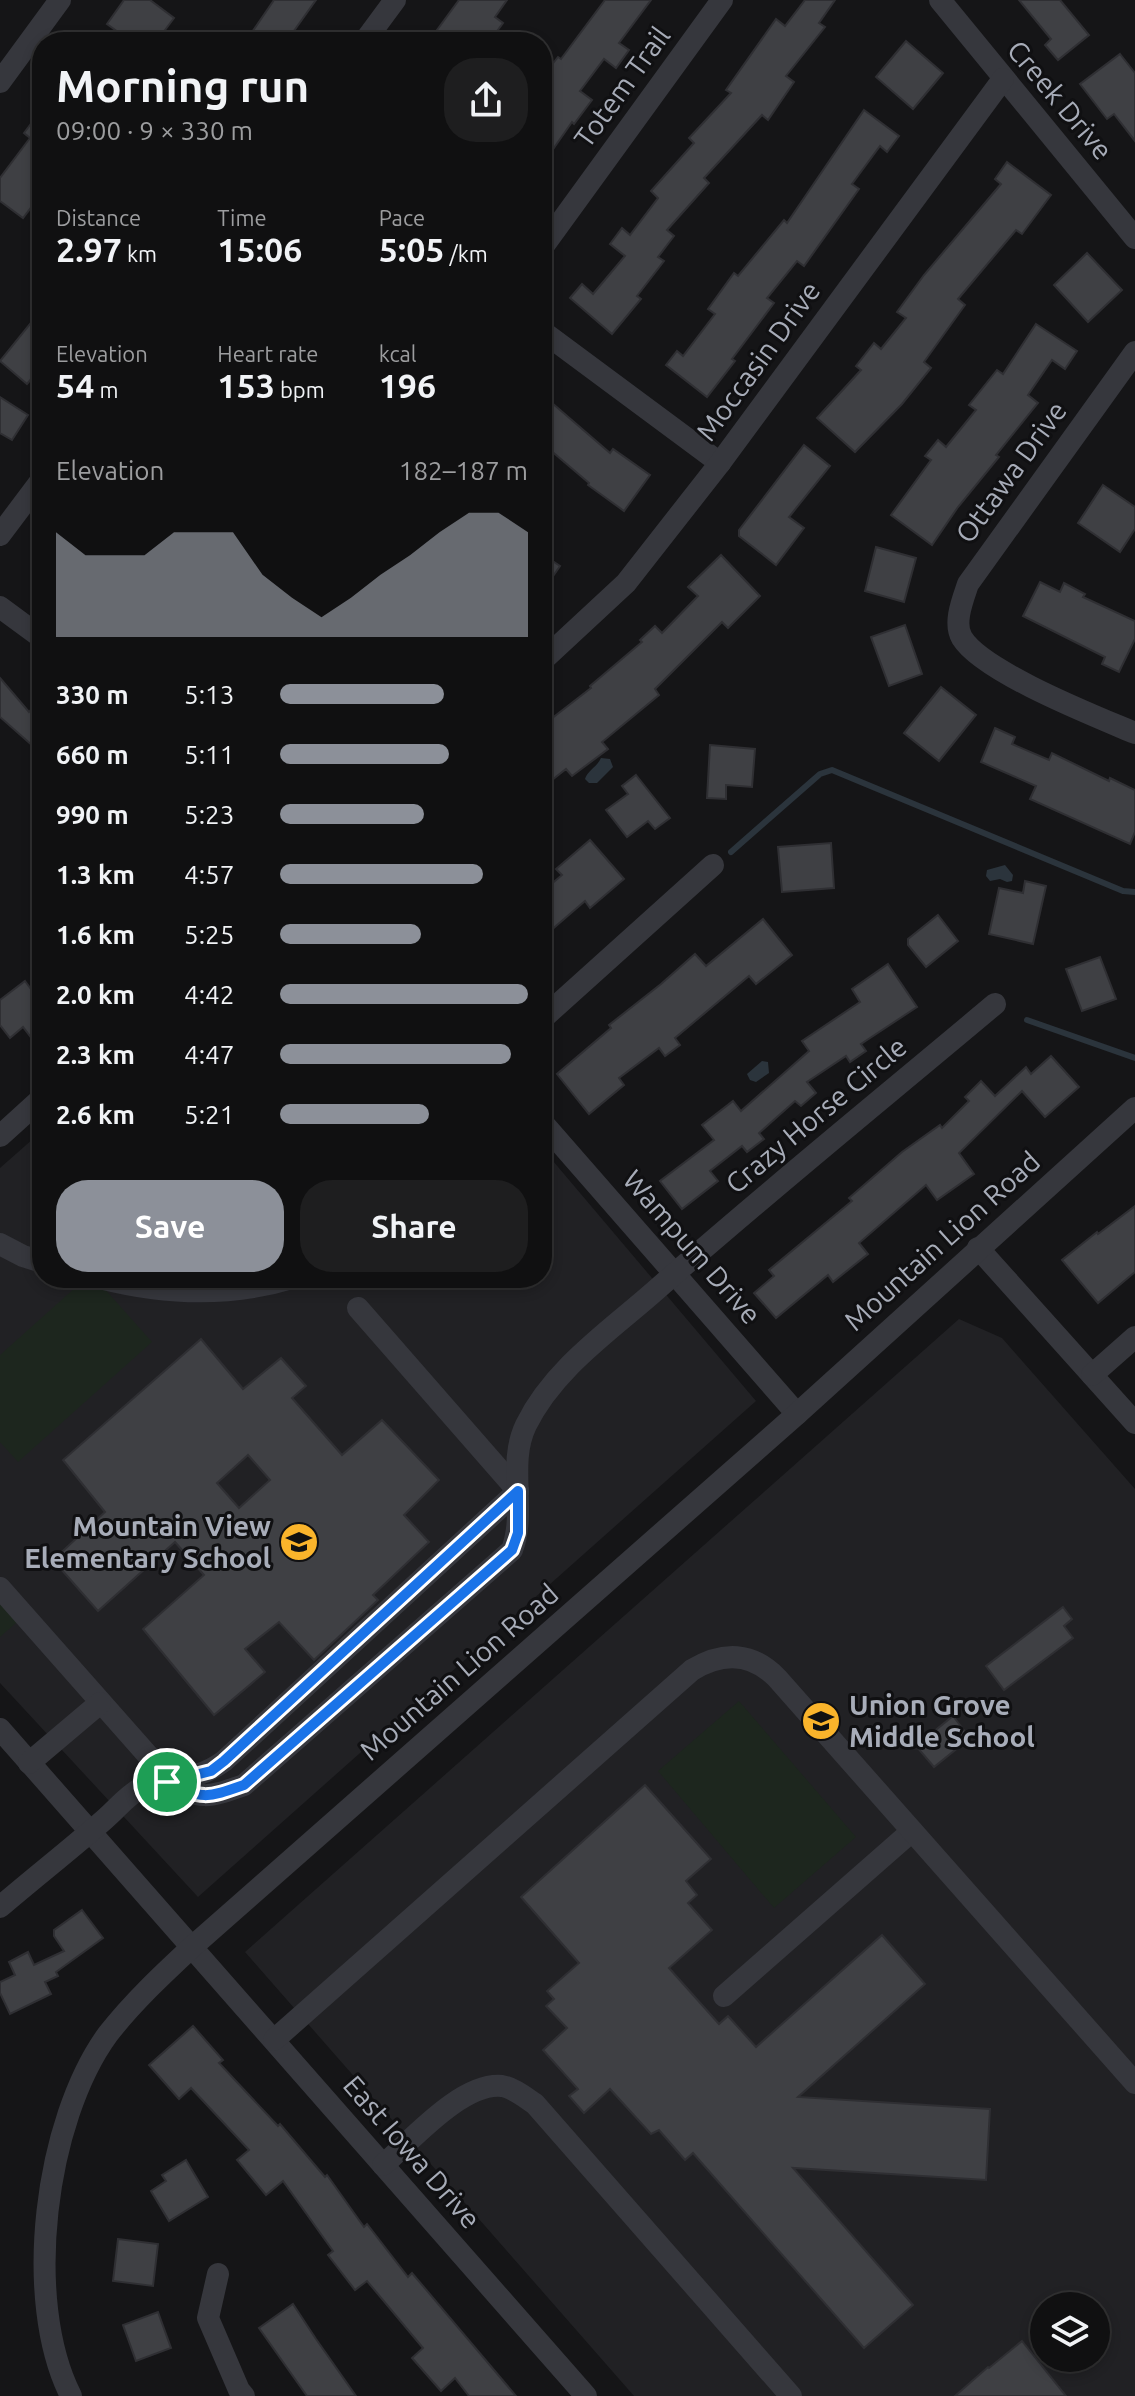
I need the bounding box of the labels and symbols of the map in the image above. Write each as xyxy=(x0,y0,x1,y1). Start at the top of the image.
street label: Totem Trail xyxy=(568,20,676,153)
street label: Creek Drive xyxy=(1002,34,1119,165)
street label: Moccasin Drive xyxy=(690,275,826,446)
street label: Ottawa Drive xyxy=(949,395,1072,548)
street label: Crazy Horse Circle xyxy=(719,1030,912,1199)
street label: Mountain Lion Road xyxy=(838,1145,1046,1336)
street label: Wampum Drive xyxy=(617,1164,767,1330)
place label: Mountain View Elementary School xyxy=(24,1510,271,1573)
school or university icon: Mountain View Elementary School xyxy=(278,1521,320,1563)
street label: Mountain Lion Road xyxy=(354,1577,564,1766)
place label: Union Grove Middle School xyxy=(849,1689,1035,1752)
school or university icon: Union Grove Middle School xyxy=(800,1700,842,1742)
pin xyxy=(133,1748,201,1816)
street label: East Iowa Drive xyxy=(338,2069,487,2234)

